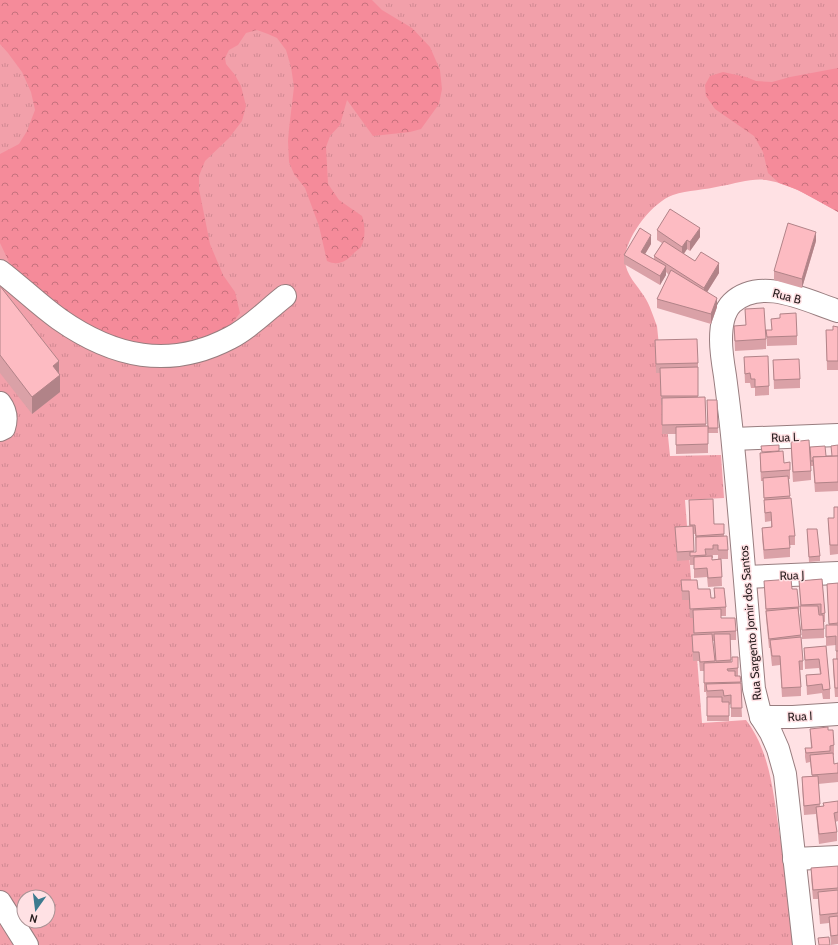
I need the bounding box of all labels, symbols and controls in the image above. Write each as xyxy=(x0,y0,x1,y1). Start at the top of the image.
street label: Rua B xyxy=(771,285,803,307)
street label: Rua L xyxy=(771,429,799,445)
street label: Rua Sargento Jomir dos Santos xyxy=(736,545,764,701)
street label: Rua J xyxy=(779,567,805,583)
street label: Rua I xyxy=(787,708,813,724)
north arrow xyxy=(16,889,56,929)
text: N xyxy=(28,911,39,926)

